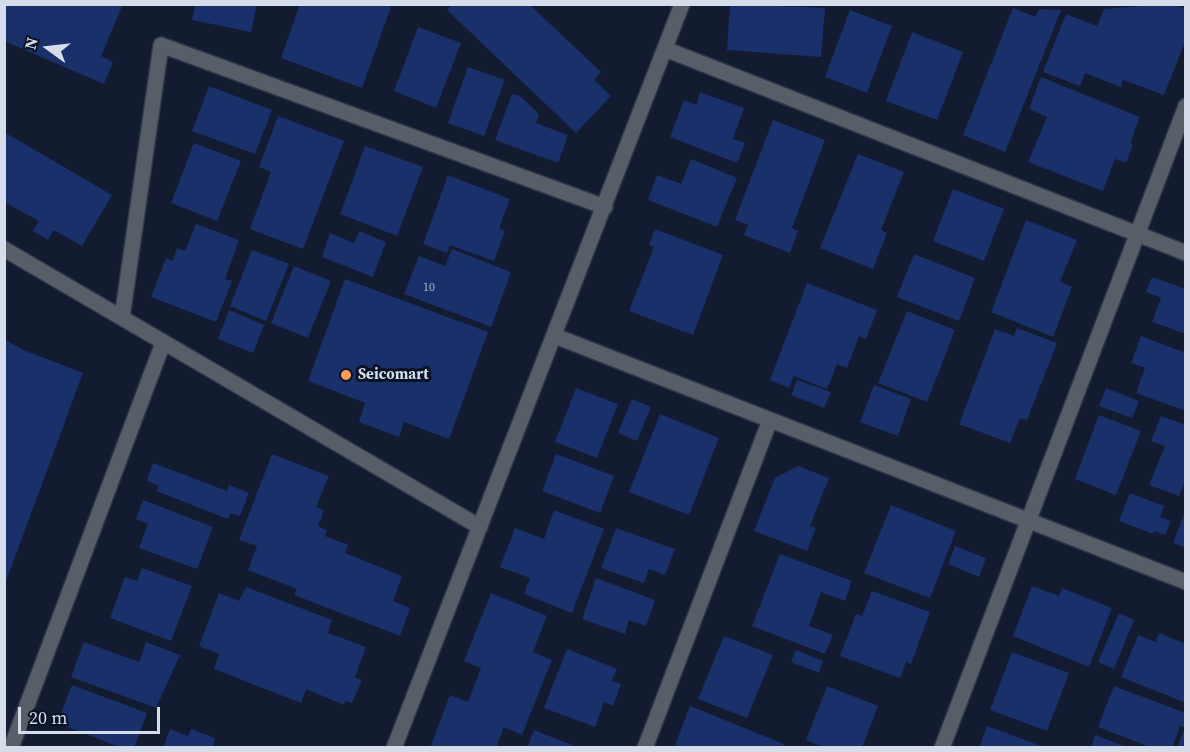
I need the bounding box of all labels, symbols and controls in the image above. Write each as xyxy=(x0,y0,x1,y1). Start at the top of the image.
north arrow xyxy=(18,18,78,78)
text: N xyxy=(18,35,43,52)
house number: 10 xyxy=(423,281,435,295)
place label: Seicomart xyxy=(358,366,429,384)
marker: Seicomart xyxy=(339,368,353,382)
scale bar xyxy=(21,695,164,733)
text: 20 m xyxy=(29,705,67,730)

